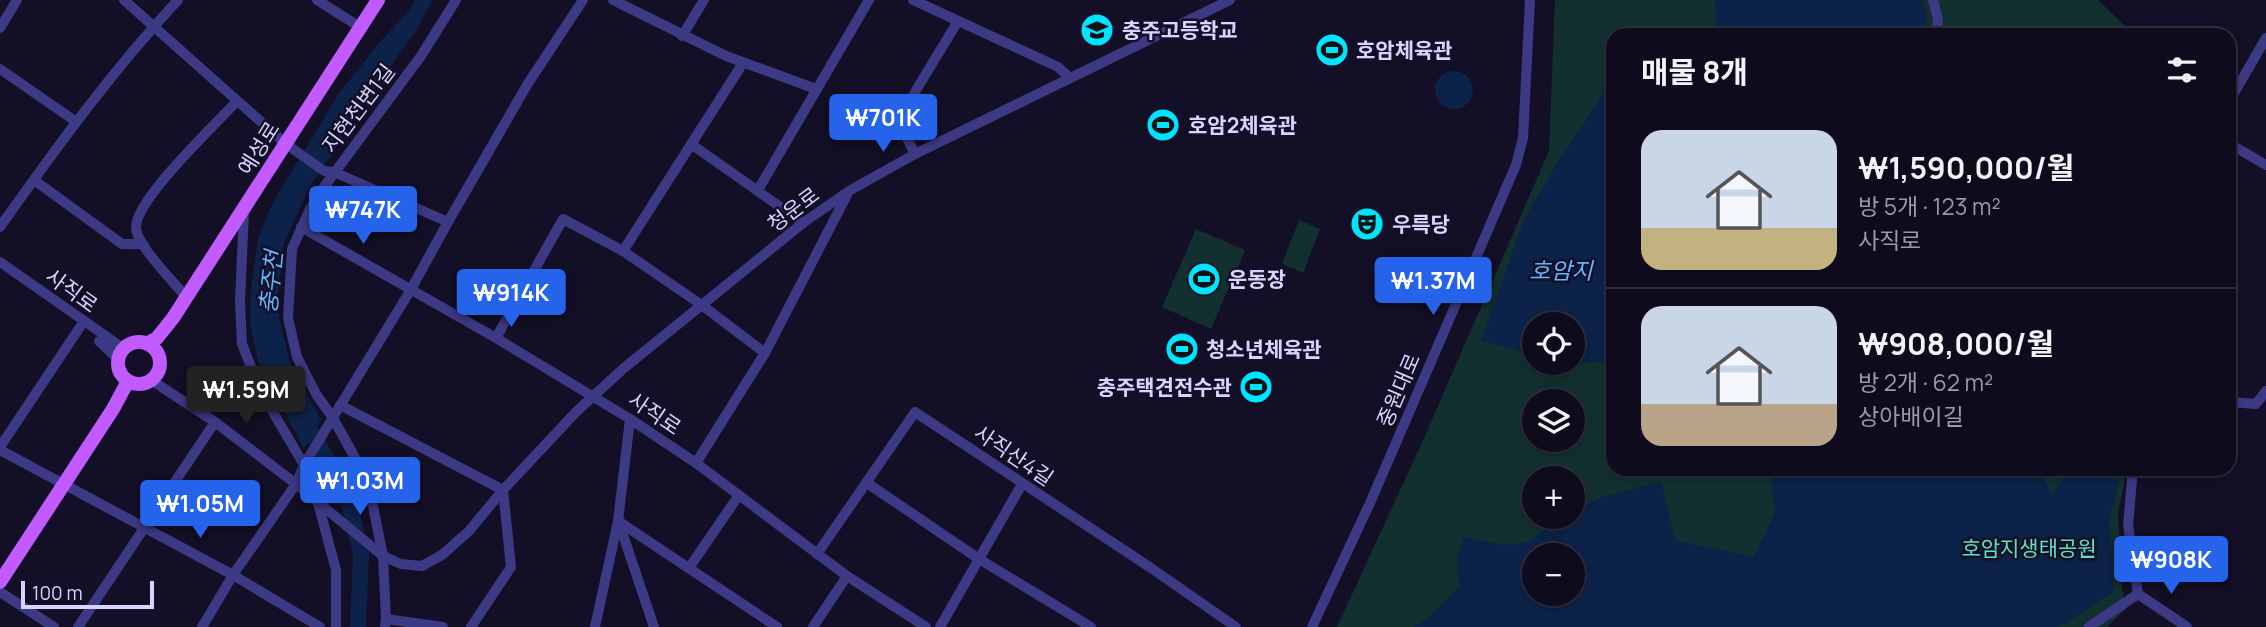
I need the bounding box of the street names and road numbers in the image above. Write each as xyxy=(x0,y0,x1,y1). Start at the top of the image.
street label: 지현천변1길 xyxy=(315,58,401,158)
street label: 예성로 xyxy=(231,116,285,180)
street label: 청운로 xyxy=(761,180,825,238)
street label: 사직로 xyxy=(40,262,104,318)
street label: 중원대로 xyxy=(1370,349,1426,431)
street label: 사직로 xyxy=(623,385,687,441)
street label: 사직산4길 xyxy=(969,418,1059,492)

